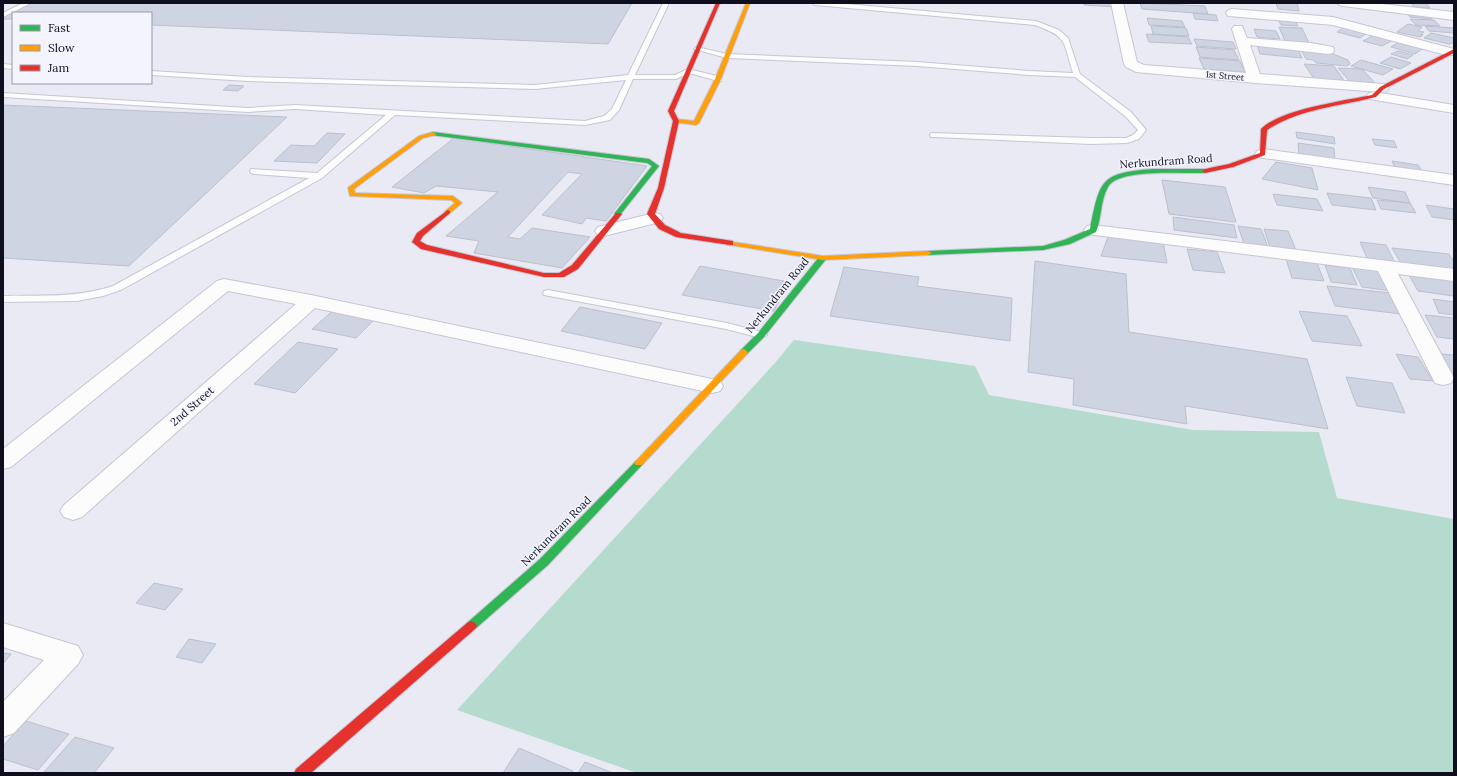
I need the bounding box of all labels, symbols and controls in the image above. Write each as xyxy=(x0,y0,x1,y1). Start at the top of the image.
legend xyxy=(12,12,152,84)
text: Fast xyxy=(48,20,71,35)
text: Slow xyxy=(48,40,75,55)
text: Jam xyxy=(47,60,69,75)
street label: 1st Street xyxy=(1205,68,1245,83)
street label: Nerkundram Road xyxy=(1119,151,1213,171)
street label: Nerkundram Road xyxy=(742,254,812,336)
street label: 2nd Street xyxy=(167,383,217,429)
street label: Nerkundram Road xyxy=(518,493,594,569)

